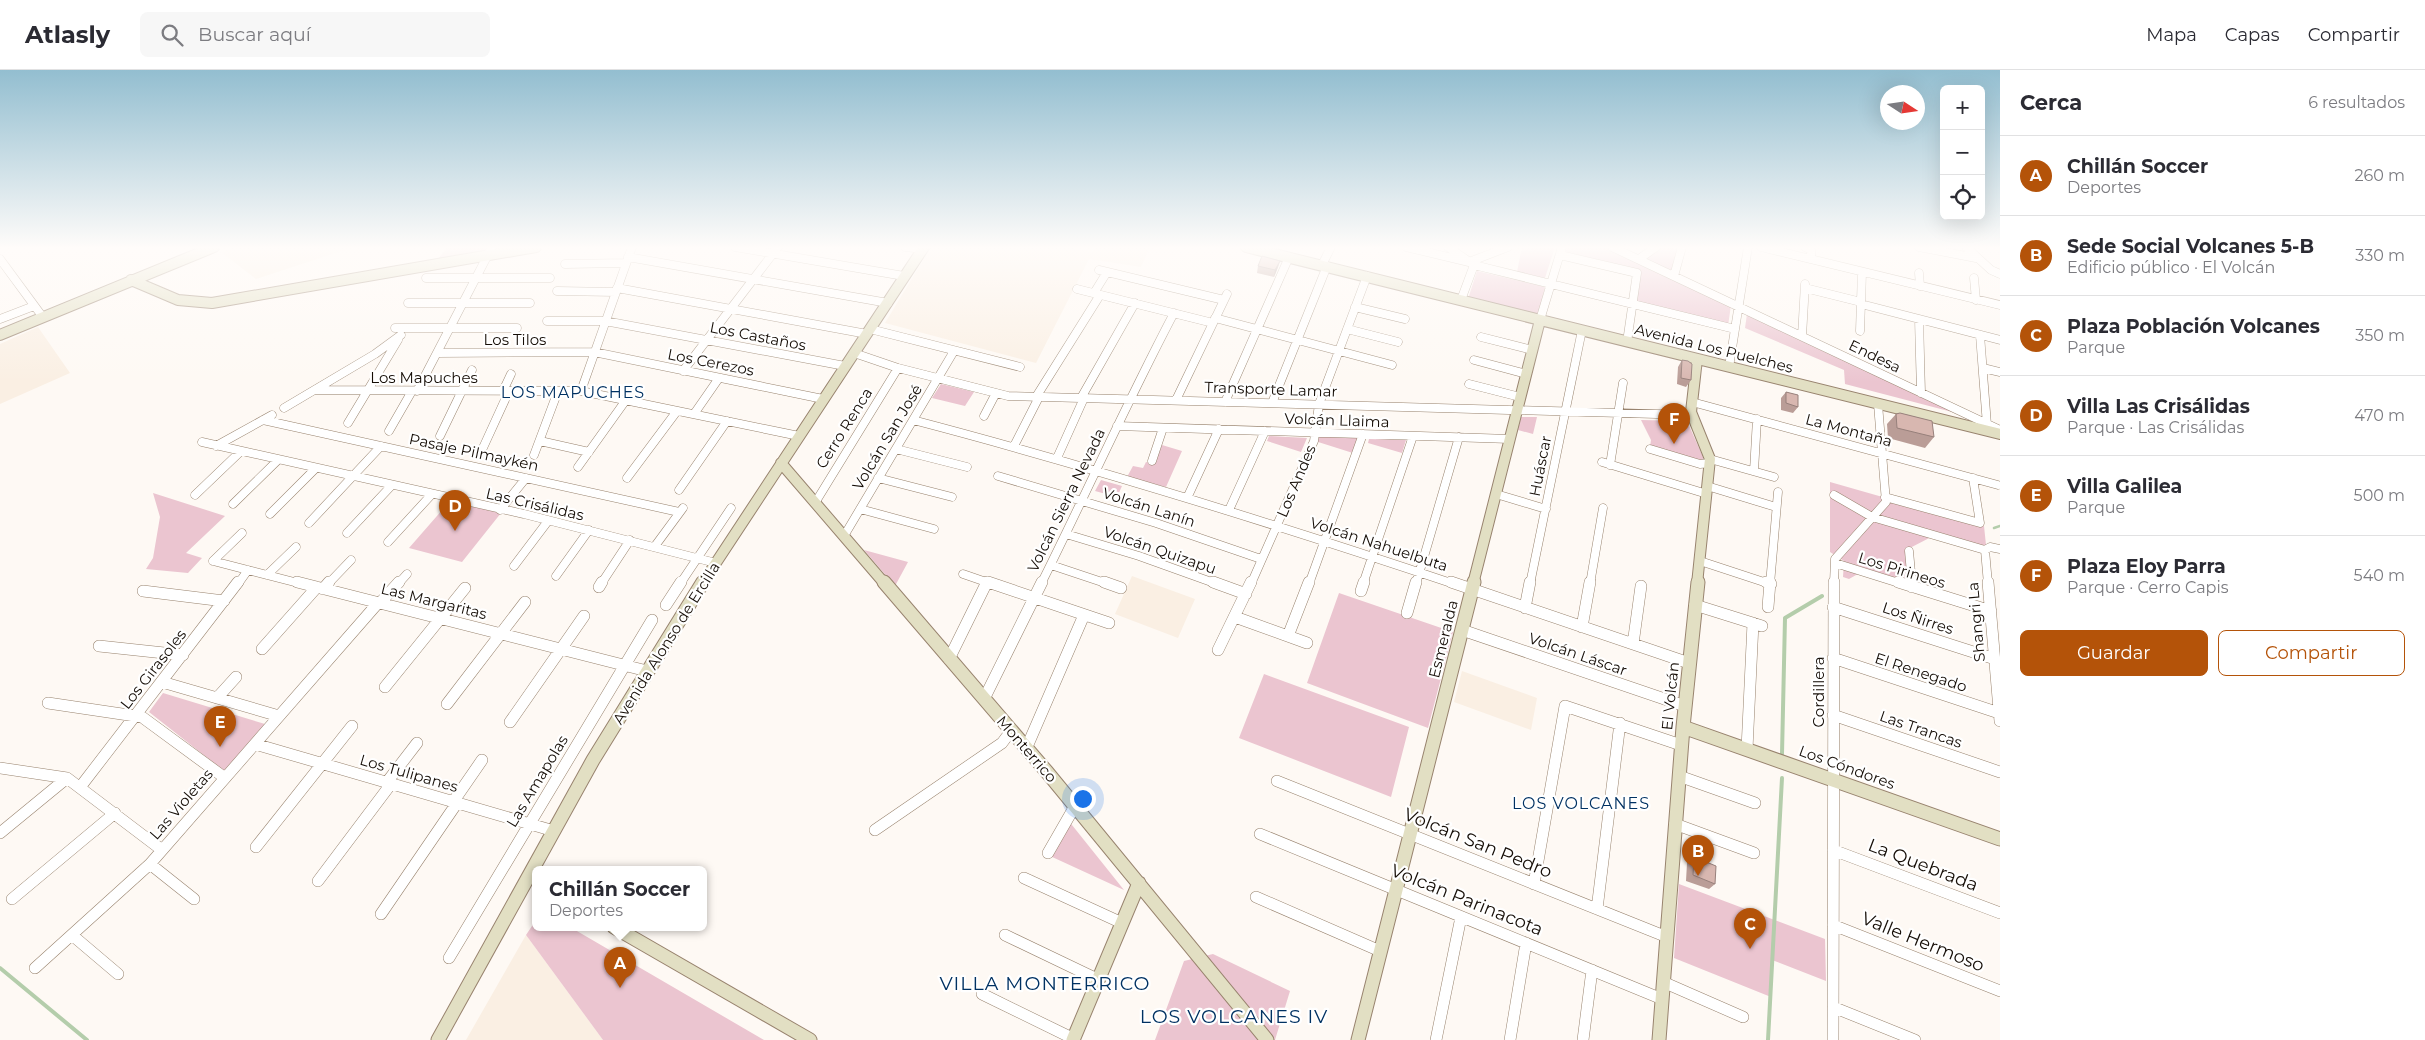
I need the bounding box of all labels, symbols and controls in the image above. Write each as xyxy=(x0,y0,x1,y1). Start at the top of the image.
search box xyxy=(140,12,490,57)
text: Atlasly xyxy=(25,20,110,49)
icon: search xyxy=(158,21,186,49)
text: Buscar aquí xyxy=(198,23,311,46)
text: Mapa xyxy=(2146,24,2197,46)
text: Capas xyxy=(2225,24,2280,46)
text: Compartir xyxy=(2308,24,2400,46)
north arrow xyxy=(1880,85,1925,130)
map controls xyxy=(1940,85,1985,220)
button: + xyxy=(1940,85,1985,130)
text: Cerca xyxy=(2020,90,2082,115)
text: 6 resultados xyxy=(2308,93,2405,112)
button: − xyxy=(1940,130,1985,175)
text: Chillán Soccer xyxy=(2067,155,2208,178)
text: A xyxy=(2030,166,2042,185)
text: 260 m xyxy=(2354,166,2405,185)
button: locate xyxy=(1940,175,1985,220)
text: Deportes xyxy=(2067,178,2141,197)
text: Sede Social Volcanes 5-B xyxy=(2067,235,2314,258)
text: B xyxy=(2030,246,2042,265)
text: 330 m xyxy=(2355,246,2405,265)
text: Edificio público · El Volcán xyxy=(2067,258,2275,277)
text: Plaza Población Volcanes xyxy=(2067,315,2320,338)
street label: Los Castaños xyxy=(708,317,808,355)
street label: Avenida Los Puelches xyxy=(1633,319,1795,377)
text: C xyxy=(2030,326,2042,345)
text: 350 m xyxy=(2355,326,2405,345)
street label: Los Tilos xyxy=(484,330,546,349)
street label: Endesa xyxy=(1846,335,1904,377)
text: Parque xyxy=(2067,338,2125,357)
street label: Los Cerezos xyxy=(666,344,756,380)
street label: Los Mapuches xyxy=(370,368,478,387)
street label: Transporte Lamar xyxy=(1204,377,1338,401)
street label: Volcán San José xyxy=(848,381,926,493)
district label: LOS MAPUCHES xyxy=(501,383,645,402)
street label: Cerro Renca xyxy=(812,384,876,472)
text: Villa Las Crisálidas xyxy=(2067,395,2250,418)
pin: F xyxy=(1658,403,1690,444)
text: D xyxy=(2029,406,2043,425)
text: 470 m xyxy=(2354,406,2405,425)
street label: Volcán Llaima xyxy=(1284,409,1390,431)
street label: La Montaña xyxy=(1803,409,1895,451)
text: Parque · Las Crisálidas xyxy=(2067,418,2244,437)
street label: Volcán Sierra Nevada xyxy=(1023,425,1109,575)
street label: Pasaje Pilmaykén xyxy=(407,429,541,475)
street label: Huáscar xyxy=(1525,434,1555,498)
street label: Los Andes xyxy=(1272,442,1320,520)
text: Villa Galilea xyxy=(2067,475,2182,498)
street label: Las Crisálidas xyxy=(484,483,586,525)
street label: Volcán Lanín xyxy=(1100,483,1198,531)
text: E xyxy=(2031,486,2041,505)
text: 500 m xyxy=(2354,486,2405,505)
pin: D xyxy=(439,490,471,531)
text: Parque xyxy=(2067,498,2125,517)
street label: Volcán Nahuelbuta xyxy=(1308,513,1450,575)
street label: Volcán Quizapu xyxy=(1101,522,1219,578)
street label: Los Pirineos xyxy=(1856,548,1948,592)
text: Plaza Eloy Parra xyxy=(2067,555,2226,578)
street label: Avenida Alonso de Ercilla xyxy=(608,558,724,728)
text: F xyxy=(2031,566,2041,585)
text: 540 m xyxy=(2354,566,2405,585)
text: Parque · Cerro Capis xyxy=(2067,578,2229,597)
street label: Las Margaritas xyxy=(379,579,489,623)
street label: Shangri La xyxy=(1963,581,1989,663)
street label: Esmeralda xyxy=(1424,598,1462,680)
street label: Los Ñirres xyxy=(1880,598,1956,638)
street label: Los Girasoles xyxy=(116,625,190,713)
street label: Volcán Láscar xyxy=(1526,628,1630,680)
button: Guardar xyxy=(2020,630,2208,676)
button: Compartir xyxy=(2218,630,2405,676)
street label: El Renegado xyxy=(1873,648,1969,696)
street label: Cordillera xyxy=(1809,656,1828,728)
street label: El Volcán xyxy=(1657,661,1683,731)
pin: E xyxy=(204,706,236,747)
street label: Las Trancas xyxy=(1877,706,1965,752)
street label: Monterrico xyxy=(993,712,1061,786)
street label: Las Amapolas xyxy=(502,731,572,831)
street label: Los Cóndores xyxy=(1796,741,1898,793)
street label: Los Tulipanes xyxy=(358,750,460,796)
street label: Las Violetas xyxy=(145,765,217,843)
your location xyxy=(1070,786,1096,812)
district label: LOS VOLCANES xyxy=(1512,794,1650,813)
street label: Volcán San Pedro xyxy=(1401,803,1555,883)
street label: La Quebrada xyxy=(1865,834,1981,896)
pin: B xyxy=(1682,835,1714,876)
street label: Volcán Parinacota xyxy=(1388,859,1546,941)
popup xyxy=(532,866,707,931)
text: Chillán Soccer xyxy=(549,878,690,901)
text: Deportes xyxy=(549,901,623,920)
street label: Valle Hermoso xyxy=(1858,907,1988,977)
pin: C xyxy=(1734,908,1766,949)
pin: A xyxy=(604,947,636,988)
district label: VILLA MONTERRICO xyxy=(940,972,1150,995)
district label: LOS VOLCANES IV xyxy=(1140,1005,1328,1028)

